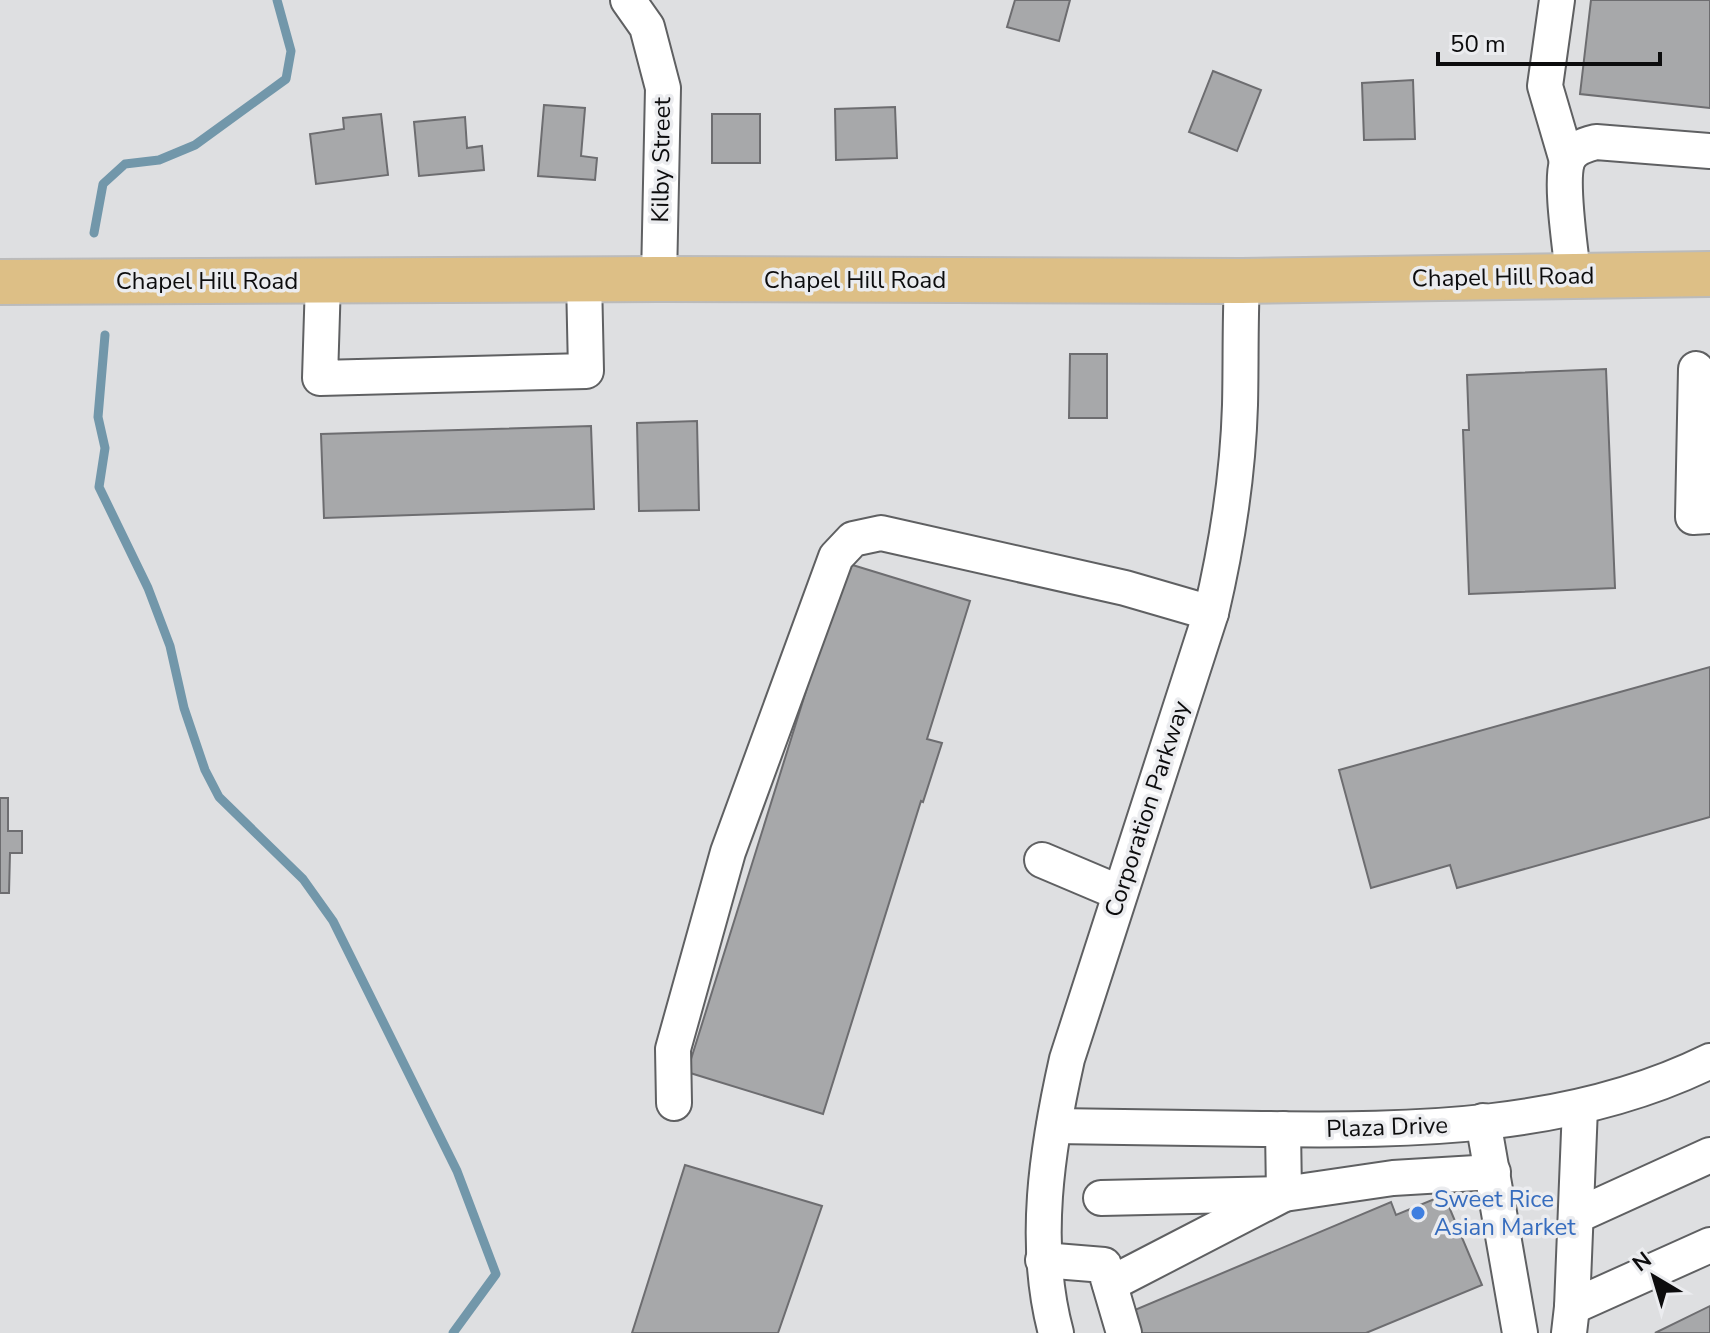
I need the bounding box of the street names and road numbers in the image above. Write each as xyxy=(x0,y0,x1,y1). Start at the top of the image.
street label: Kilby Street xyxy=(644,96,678,223)
street label: Chapel Hill Road xyxy=(1411,259,1595,295)
street label: Chapel Hill Road xyxy=(764,264,946,296)
street label: Chapel Hill Road xyxy=(116,265,298,297)
street label: Corporation Parkway xyxy=(1097,696,1197,921)
street label: Plaza Drive xyxy=(1326,1109,1448,1145)

